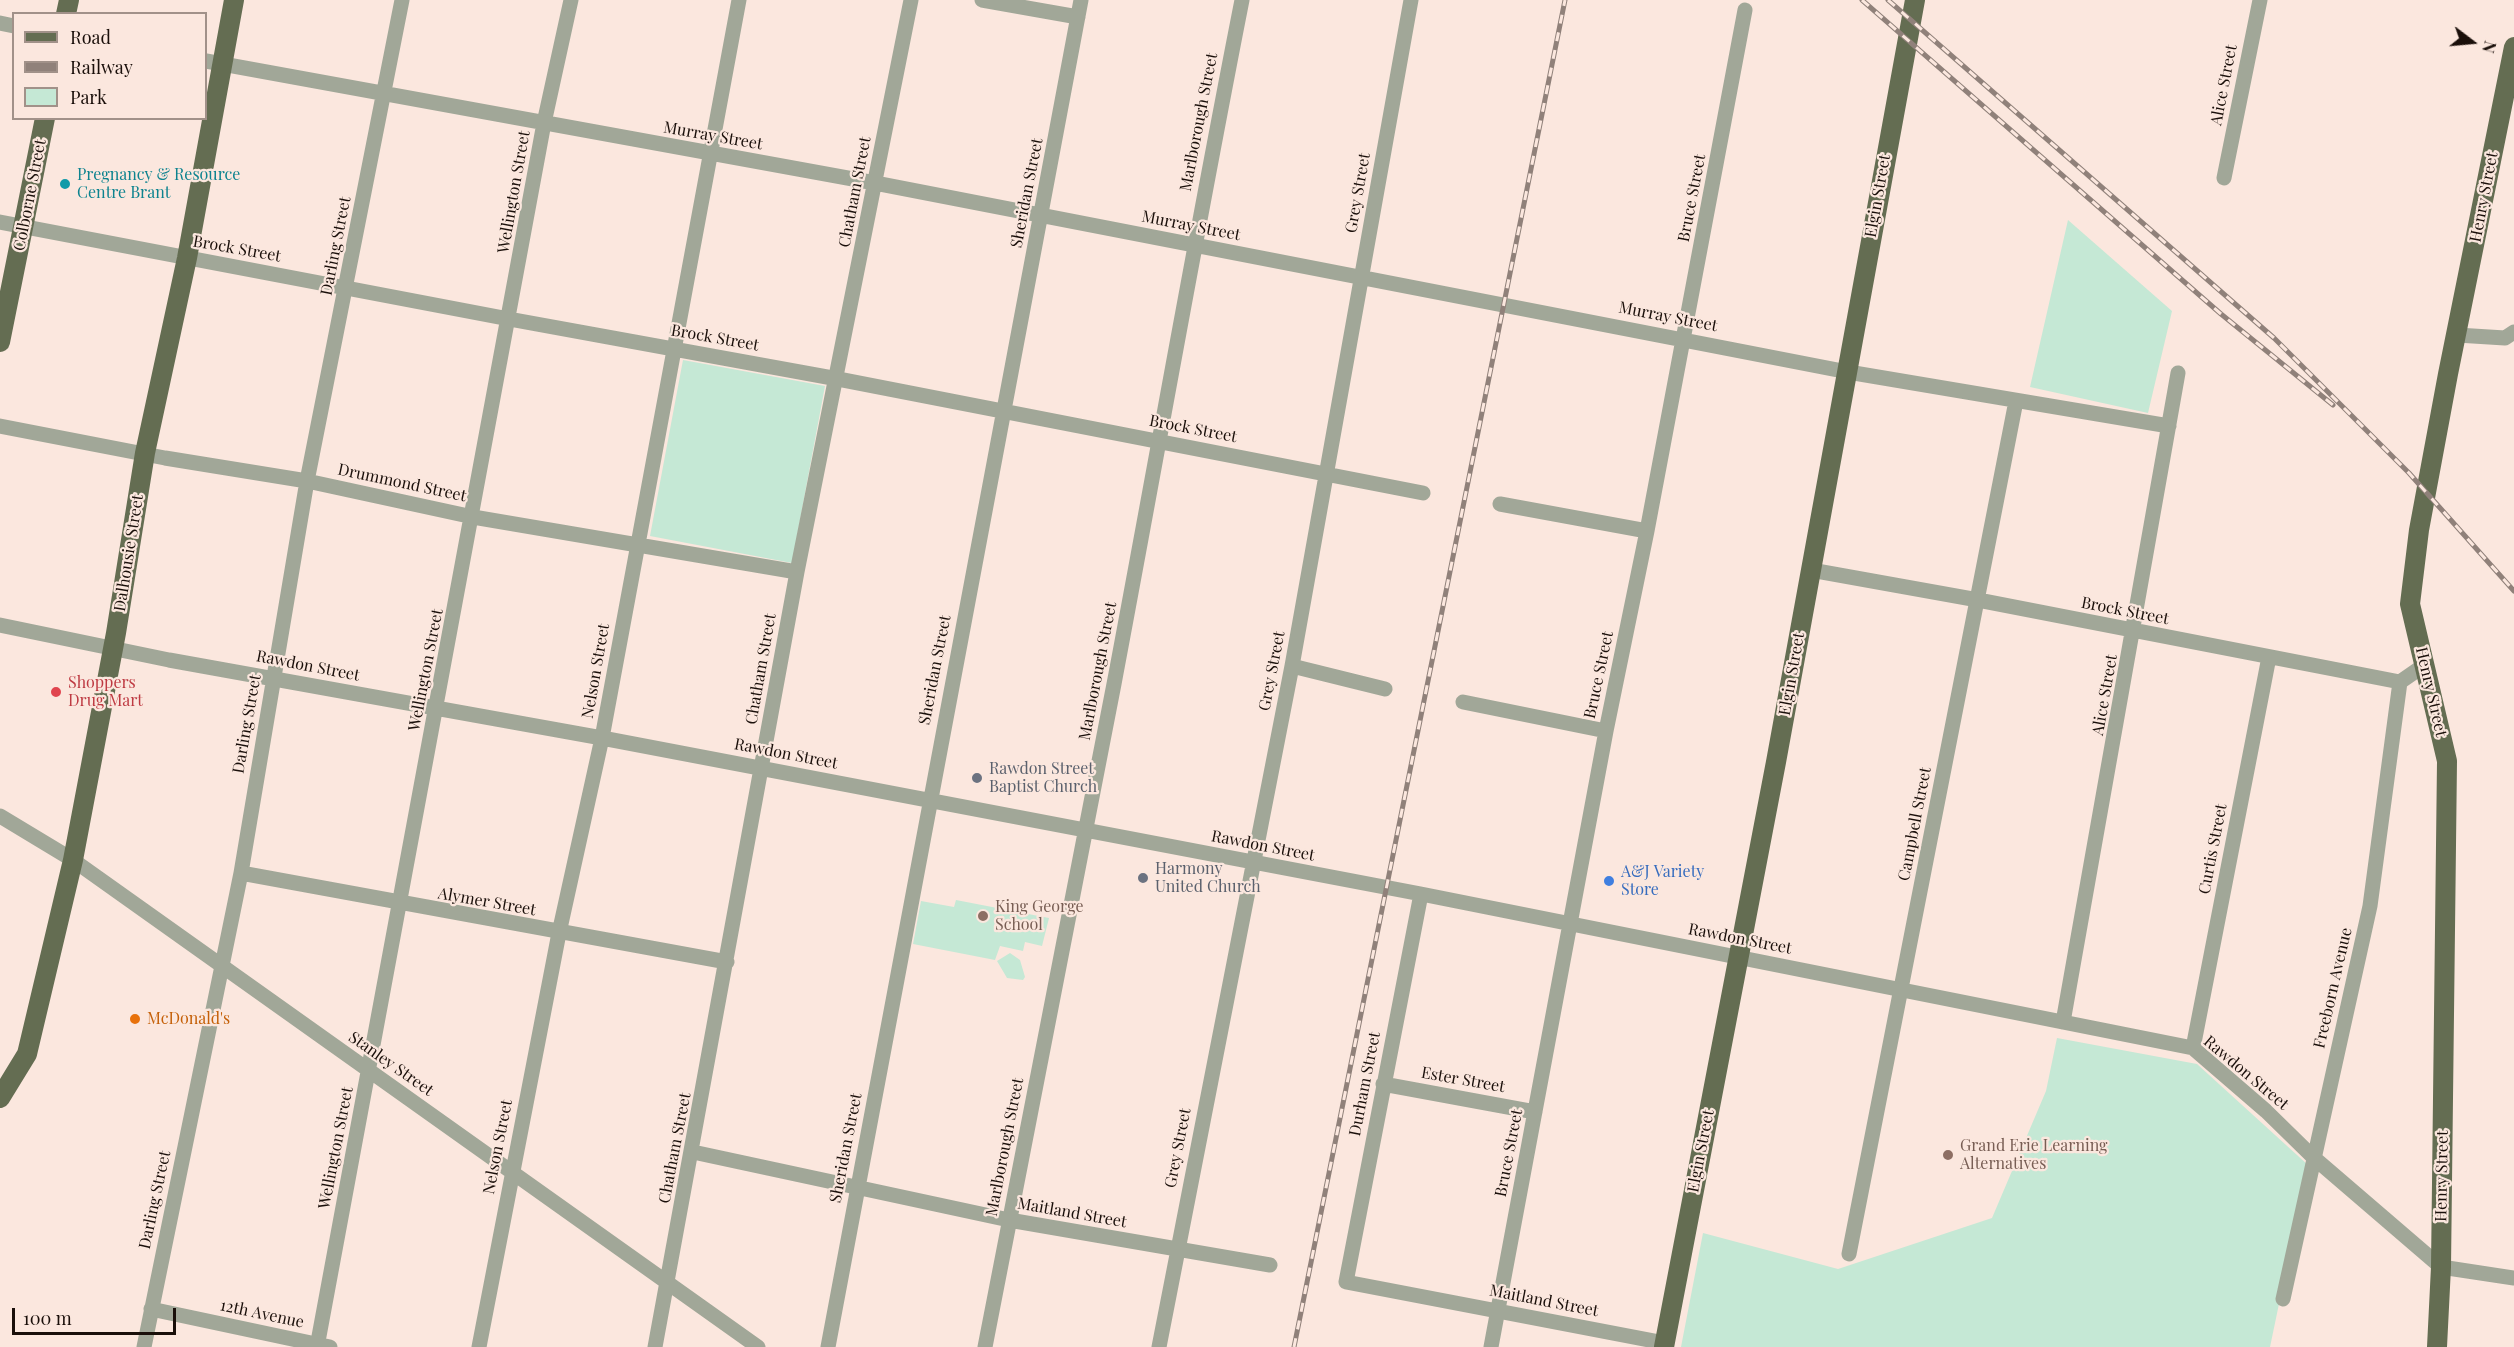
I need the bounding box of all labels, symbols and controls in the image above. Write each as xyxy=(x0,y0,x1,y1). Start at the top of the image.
legend xyxy=(12,12,207,120)
north arrow xyxy=(2442,12,2502,72)
text: Road xyxy=(70,25,111,49)
text: N xyxy=(2478,39,2501,56)
street label: Alice Street xyxy=(2207,43,2241,127)
street label: Marlborough Street xyxy=(1176,51,1222,193)
text: Railway xyxy=(70,55,133,79)
text: Park xyxy=(70,85,107,109)
street label: Murray Street xyxy=(662,118,764,154)
street label: Wellington Street xyxy=(494,129,534,255)
street label: Chatham Street xyxy=(835,135,875,249)
street label: Sheridan Street xyxy=(1007,136,1047,250)
street label: Colborne Street xyxy=(10,137,50,253)
street label: Henry Street xyxy=(2466,150,2502,244)
street label: Grey Street xyxy=(1342,151,1374,235)
street label: Bruce Street xyxy=(1674,152,1710,244)
street label: Elgin Street xyxy=(1861,153,1895,239)
place label: Pregnancy & Resource Centre Brant xyxy=(77,165,240,203)
marker: Pregnancy & Resource Centre Brant xyxy=(58,177,72,191)
street label: Darling Street xyxy=(317,195,355,297)
street label: Murray Street xyxy=(1140,207,1242,245)
street label: Brock Street xyxy=(192,232,282,266)
street label: Murray Street xyxy=(1617,298,1719,336)
street label: Brock Street xyxy=(670,321,760,355)
street label: Brock Street xyxy=(1147,411,1239,447)
street label: Drummond Street xyxy=(336,460,468,506)
street label: Dalhousie Street xyxy=(110,493,148,613)
street label: Brock Street xyxy=(2079,593,2171,629)
street label: Marlborough Street xyxy=(1075,600,1121,742)
street label: Wellington Street xyxy=(405,607,447,733)
street label: Chatham Street xyxy=(742,612,780,726)
street label: Sheridan Street xyxy=(915,613,955,727)
street label: Nelson Street xyxy=(578,622,614,720)
street label: Grey Street xyxy=(1255,629,1289,713)
street label: Bruce Street xyxy=(1580,629,1618,721)
street label: Elgin Street xyxy=(1775,631,1809,717)
street label: Henry Street xyxy=(2411,645,2451,739)
street label: Rawdon Street xyxy=(255,647,361,685)
street label: Alice Street xyxy=(2088,653,2122,737)
place label: Shoppers Drug Mart xyxy=(68,673,143,711)
street label: Darling Street xyxy=(229,673,265,775)
marker: Shoppers Drug Mart xyxy=(49,685,63,699)
street label: Rawdon Street xyxy=(733,735,839,773)
place label: Rawdon Street Baptist Church xyxy=(989,759,1097,797)
street label: Campbell Street xyxy=(1895,765,1935,883)
marker: Rawdon Street Baptist Church xyxy=(970,771,984,785)
street label: Curtis Street xyxy=(2195,802,2231,896)
street label: Rawdon Street xyxy=(1210,827,1316,865)
place label: Harmony United Church xyxy=(1155,859,1261,897)
place label: A&J Variety Store xyxy=(1621,862,1704,900)
marker: Harmony United Church xyxy=(1136,871,1150,885)
marker: A&J Variety Store xyxy=(1602,874,1616,888)
street label: Alymer Street xyxy=(437,884,537,920)
place label: King George School xyxy=(995,897,1084,935)
marker: King George School xyxy=(976,909,990,923)
street label: Rawdon Street xyxy=(1687,920,1793,958)
street label: Freeborn Avenue xyxy=(2310,926,2356,1050)
place label: McDonald's xyxy=(147,1009,230,1029)
marker: McDonald's xyxy=(128,1012,142,1026)
street label: Stanley Street xyxy=(345,1028,437,1100)
street label: Durham Street xyxy=(1345,1030,1385,1138)
street label: Rawdon Street xyxy=(2200,1032,2292,1114)
street label: Ester Street xyxy=(1420,1063,1506,1097)
street label: Marlborough Street xyxy=(982,1076,1028,1218)
street label: Wellington Street xyxy=(315,1085,357,1211)
street label: Chatham Street xyxy=(655,1091,695,1205)
street label: Sheridan Street xyxy=(826,1091,866,1205)
street label: Nelson Street xyxy=(479,1098,517,1196)
street label: Grey Street xyxy=(1161,1106,1195,1190)
street label: Bruce Street xyxy=(1491,1107,1527,1199)
street label: Elgin Street xyxy=(1684,1108,1718,1194)
street label: Henry Street xyxy=(2432,1130,2452,1222)
place label: Grand Erie Learning Alternatives xyxy=(1960,1136,2107,1174)
marker: Grand Erie Learning Alternatives xyxy=(1941,1148,1955,1162)
street label: Darling Street xyxy=(135,1149,175,1251)
street label: Maitland Street xyxy=(1016,1194,1128,1232)
street label: Maitland Street xyxy=(1488,1281,1600,1321)
scale bar xyxy=(15,1296,178,1334)
street label: 12th Avenue xyxy=(218,1296,306,1332)
text: 100 m xyxy=(23,1306,72,1330)

